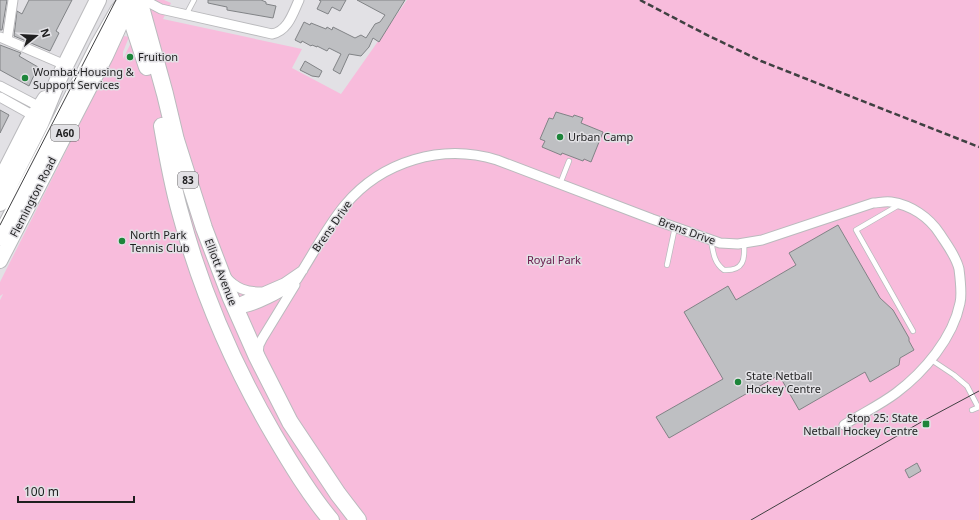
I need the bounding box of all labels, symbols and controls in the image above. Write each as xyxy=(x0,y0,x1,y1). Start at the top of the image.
north arrow xyxy=(16,16,56,56)
text: N xyxy=(37,26,55,39)
place label: Fruition xyxy=(138,49,178,64)
marker: Fruition xyxy=(125,52,135,62)
place label: Wombat Housing & Support Services xyxy=(33,64,135,92)
marker: Wombat Housing & Support Services xyxy=(20,73,30,83)
road number: A60 xyxy=(51,125,79,141)
place label: Urban Camp xyxy=(568,129,634,144)
marker: Urban Camp xyxy=(555,132,565,142)
street label: Flemington Road xyxy=(6,154,59,239)
road number: 83 xyxy=(178,172,198,188)
street label: Brens Drive xyxy=(308,197,355,255)
street label: Brens Drive xyxy=(657,213,718,248)
place label: North Park Tennis Club xyxy=(130,227,190,255)
marker: North Park Tennis Club xyxy=(117,236,127,246)
street label: Elliott Avenue xyxy=(202,236,241,308)
park label: Royal Park xyxy=(527,252,581,267)
place label: State Netball Hockey Centre xyxy=(746,368,821,396)
marker: State Netball Hockey Centre xyxy=(733,377,743,387)
place label: Stop 25: State Netball Hockey Centre xyxy=(803,410,918,438)
marker: Stop 25: State Netball Hockey Centre xyxy=(921,419,931,429)
scale bar xyxy=(18,478,134,504)
text: 100 m xyxy=(24,483,59,500)

